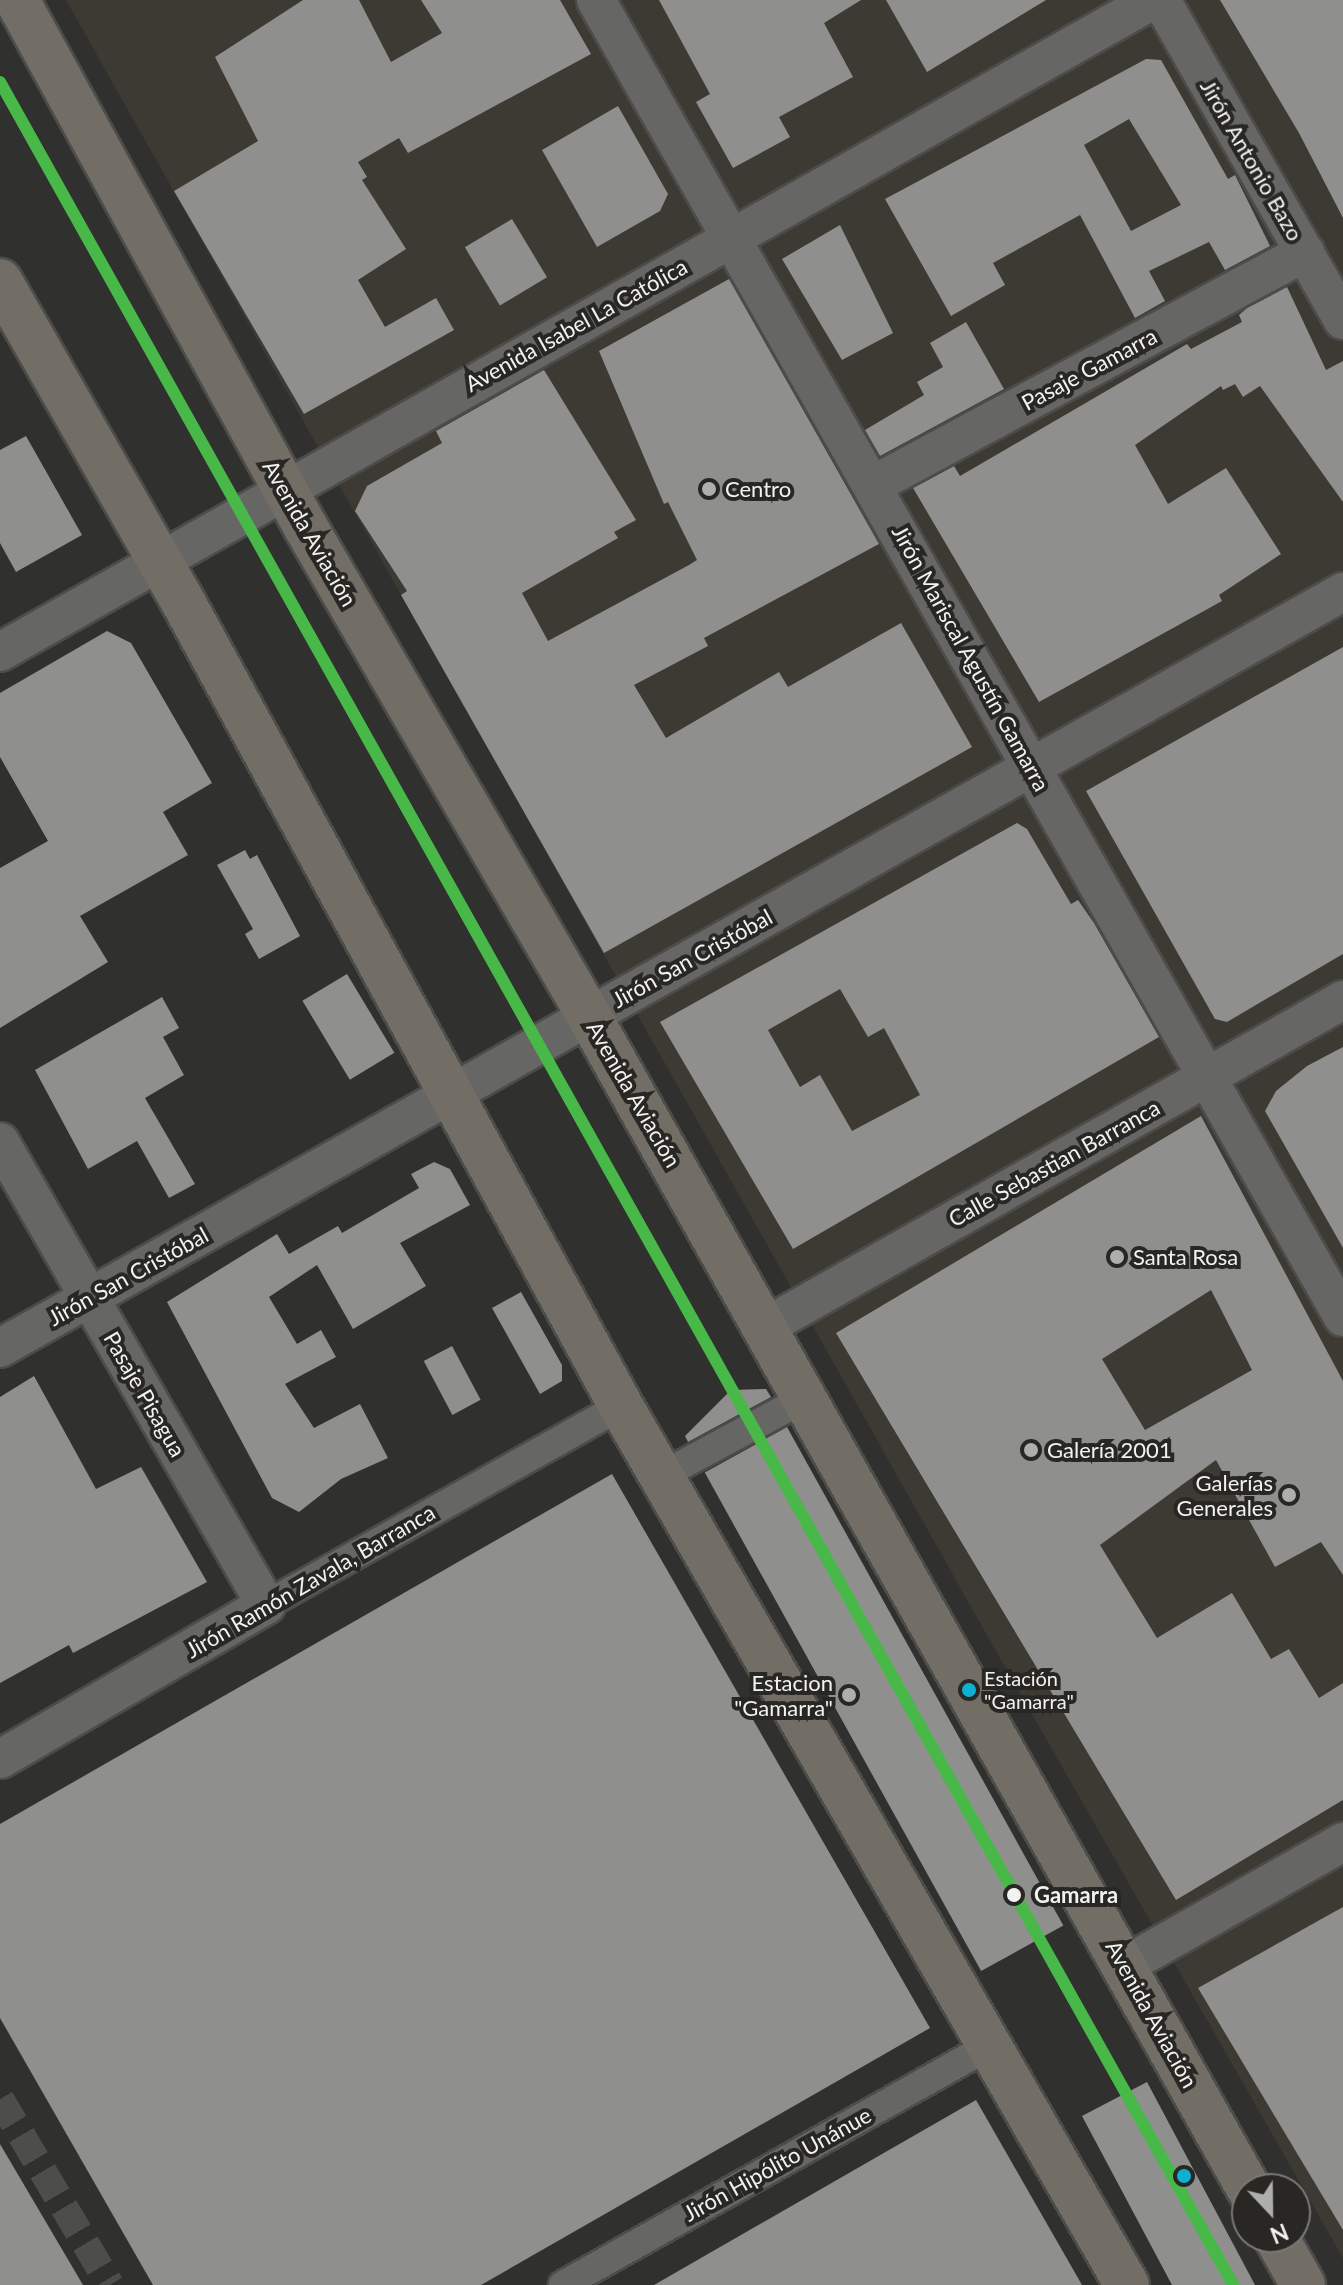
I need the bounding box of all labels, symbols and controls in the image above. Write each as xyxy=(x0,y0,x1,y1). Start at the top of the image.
street label: Jirón Antonio Bazo xyxy=(1195,74,1309,246)
street label: Avenida Isabel La Católica xyxy=(460,253,692,397)
street label: Pasaje Gamarra xyxy=(1017,322,1161,416)
street label: Avenida Aviación xyxy=(257,455,363,611)
place label: Centro xyxy=(725,476,791,502)
marker: Centro xyxy=(700,480,718,498)
street label: Jirón Mariscal Agustín Gamarra xyxy=(887,520,1055,796)
street label: Jirón San Cristóbal xyxy=(607,903,777,1013)
street label: Avenida Aviación xyxy=(581,1016,687,1172)
street label: Calle Sebastian Barranca xyxy=(944,1094,1164,1232)
street label: Jirón San Cristóbal xyxy=(43,1221,213,1331)
place label: Santa Rosa xyxy=(1133,1244,1238,1270)
marker: Santa Rosa xyxy=(1108,1248,1126,1266)
street label: Pasaje Pisagua xyxy=(98,1327,192,1461)
place label: Galería 2001 xyxy=(1047,1437,1172,1463)
marker: Galería 2001 xyxy=(1022,1441,1040,1459)
place label: Galerías Generales xyxy=(1176,1469,1273,1520)
marker: Galerías Generales xyxy=(1280,1486,1298,1504)
street label: Jirón Ramón Zavala, Barranca xyxy=(181,1499,439,1663)
place label: Estación "Gamarra" xyxy=(984,1666,1074,1713)
place label: Estacion "Gamarra" xyxy=(734,1669,833,1720)
marker: Estación "Gamarra" xyxy=(961,1682,977,1698)
marker: Estacion "Gamarra" xyxy=(840,1686,858,1704)
marker: Gamarra xyxy=(1001,1882,1027,1908)
place label: Gamarra xyxy=(1034,1882,1118,1908)
street label: Avenida Aviación xyxy=(1100,1935,1204,2093)
street label: Jirón Hipólito Unánue xyxy=(678,2101,876,2227)
unlabelled marker xyxy=(1176,2168,1192,2184)
north arrow xyxy=(1231,2173,1311,2253)
text: N xyxy=(1267,2218,1292,2250)

